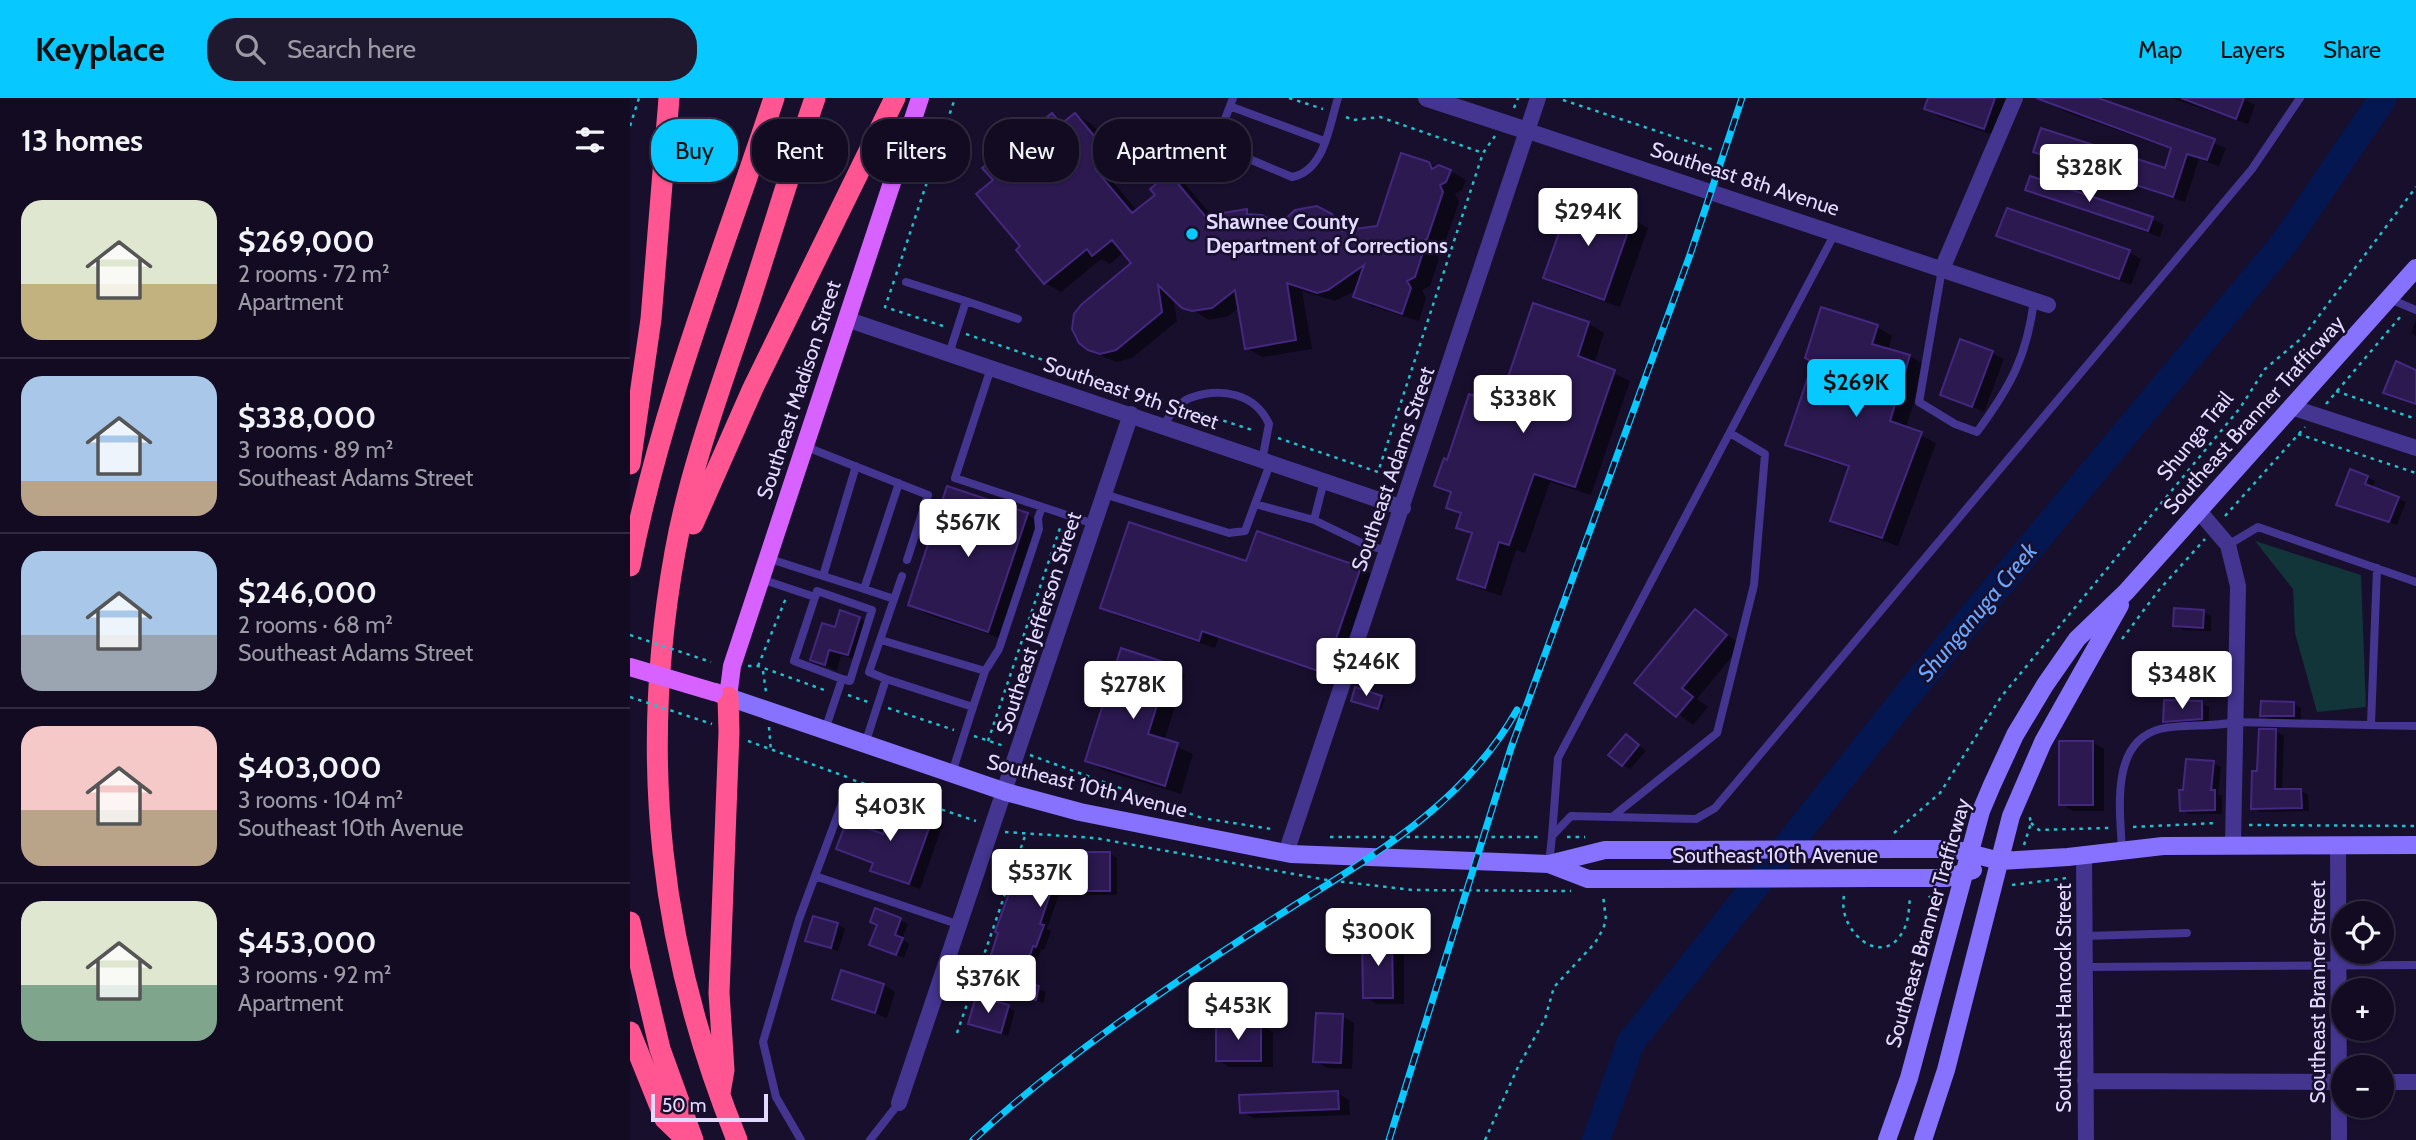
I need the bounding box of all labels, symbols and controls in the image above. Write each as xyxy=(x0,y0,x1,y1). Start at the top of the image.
search box xyxy=(207,18,697,81)
text: Keyplace xyxy=(35,29,165,69)
icon: search xyxy=(231,30,269,68)
text: Search here xyxy=(287,33,416,65)
text: Map xyxy=(2138,35,2182,64)
text: Layers xyxy=(2220,35,2285,64)
text: Share xyxy=(2323,35,2381,64)
chip: Buy xyxy=(651,119,738,182)
chip: Rent xyxy=(752,119,848,182)
chip: Filters xyxy=(862,119,970,182)
chip: New xyxy=(984,119,1079,182)
chip: Apartment xyxy=(1093,119,1251,182)
icon: filters xyxy=(571,121,609,159)
text: 13 homes xyxy=(21,122,143,159)
street label: Southeast 8th Avenue xyxy=(1648,136,1843,221)
pin: $328K xyxy=(2040,144,2138,204)
text: $328K xyxy=(2056,153,2122,181)
pin: $294K xyxy=(1539,188,1637,248)
text: $294K xyxy=(1554,197,1622,225)
place label: Shawnee County Department of Corrections xyxy=(1206,209,1448,258)
text: $269,000 xyxy=(238,223,375,260)
marker: Shawnee County Department of Corrections xyxy=(1184,226,1200,242)
icon: home xyxy=(77,228,161,312)
text: 2 rooms · 72 m² xyxy=(238,260,390,288)
street label: Southeast Madison Street xyxy=(751,277,846,502)
text: Apartment xyxy=(238,288,343,316)
street label: Southeast Branner Trafficway xyxy=(2158,310,2350,519)
street label: Southeast 9th Street xyxy=(1040,351,1222,434)
pin: $269K xyxy=(1807,360,1905,419)
street label: Southeast Adams Street xyxy=(1346,363,1439,574)
text: $269K xyxy=(1823,368,1889,396)
pin: $338K xyxy=(1474,376,1572,435)
text: $338K xyxy=(1490,384,1556,412)
street label: Shunga Trail xyxy=(2151,386,2238,485)
text: $338,000 xyxy=(238,399,376,436)
icon: home xyxy=(77,404,161,488)
text: 3 rooms · 89 m² xyxy=(238,436,393,464)
text: Southeast Adams Street xyxy=(238,464,473,492)
pin: $567K xyxy=(919,500,1017,559)
text: $567K xyxy=(936,508,1000,536)
street label: Southeast Jefferson Street xyxy=(991,509,1086,737)
water label: Shunganuga Creek xyxy=(1911,536,2044,687)
text: $246,000 xyxy=(238,574,377,611)
icon: home xyxy=(77,579,161,663)
text: 2 rooms · 68 m² xyxy=(238,611,393,639)
pin: $246K xyxy=(1317,638,1415,698)
text: Southeast Adams Street xyxy=(238,639,473,667)
text: $246K xyxy=(1332,647,1400,675)
pin: $348K xyxy=(2133,652,2231,711)
text: $348K xyxy=(2148,660,2216,688)
pin: $278K xyxy=(1084,662,1182,721)
text: $278K xyxy=(1100,670,1166,698)
street label: Southeast 10th Avenue xyxy=(984,748,1190,823)
text: $403,000 xyxy=(238,749,382,786)
icon: home xyxy=(77,754,161,838)
pin: $403K xyxy=(841,784,939,843)
text: 3 rooms · 104 m² xyxy=(238,786,403,814)
text: $403K xyxy=(855,792,925,820)
street label: Southeast Branner Trafficway xyxy=(1880,795,1975,1050)
text: Southeast 10th Avenue xyxy=(238,814,464,842)
street label: Southeast 10th Avenue xyxy=(1672,843,1878,868)
pin: $537K xyxy=(991,850,1089,909)
text: $537K xyxy=(1008,858,1072,886)
street label: Southeast Branner Street xyxy=(2305,880,2330,1104)
street label: Southeast Hancock Street xyxy=(2051,883,2076,1113)
map controls xyxy=(2331,901,2394,1118)
button: locate xyxy=(2331,901,2394,964)
pin: $300K xyxy=(1329,908,1427,968)
text: $300K xyxy=(1342,917,1414,945)
text: $453,000 xyxy=(238,924,377,961)
icon: home xyxy=(77,929,161,1013)
pin: $376K xyxy=(939,956,1037,1015)
text: 3 rooms · 92 m² xyxy=(238,961,392,989)
text: $376K xyxy=(956,964,1020,992)
button: + xyxy=(2331,978,2394,1041)
pin: $453K xyxy=(1189,982,1287,1042)
text: Apartment xyxy=(238,989,343,1017)
text: $453K xyxy=(1205,991,1271,1019)
button: − xyxy=(2331,1055,2394,1118)
scale bar xyxy=(651,1091,768,1123)
text: 50 m xyxy=(662,1094,706,1117)

